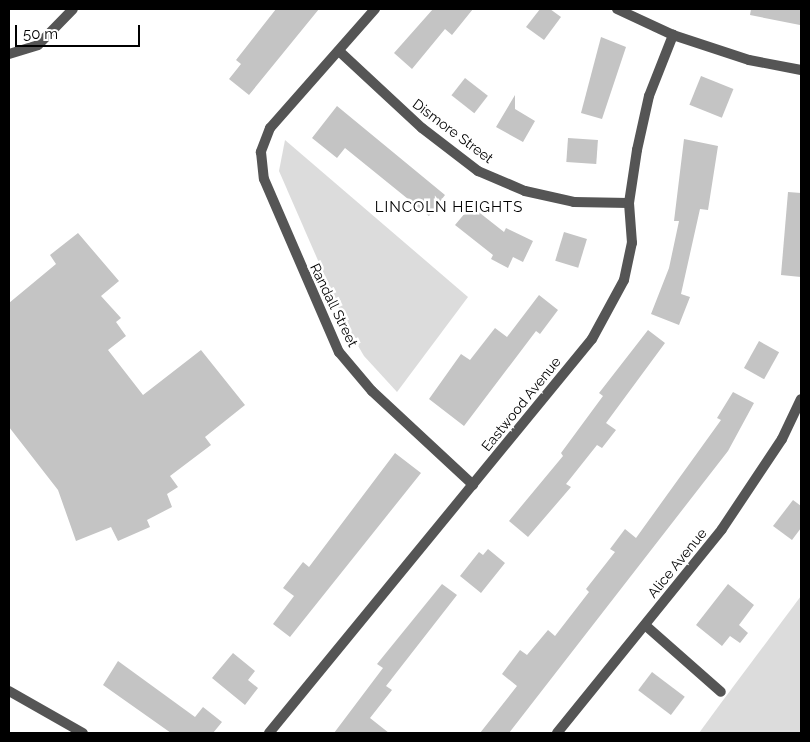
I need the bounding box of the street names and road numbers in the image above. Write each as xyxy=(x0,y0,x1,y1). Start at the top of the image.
street label: Dismore Street xyxy=(409,95,497,167)
street label: Randall Street xyxy=(306,260,362,350)
street label: Eastwood Avenue xyxy=(478,353,564,455)
street label: Alice Avenue xyxy=(644,525,710,601)

